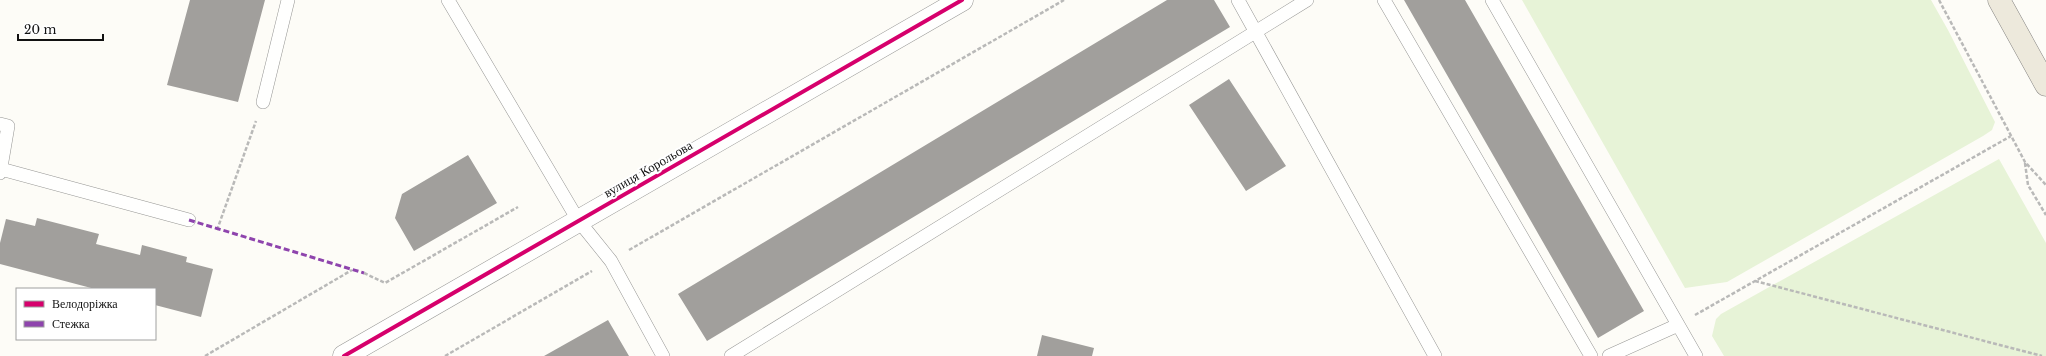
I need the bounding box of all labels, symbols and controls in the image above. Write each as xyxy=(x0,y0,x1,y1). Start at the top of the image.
scale bar xyxy=(18,16,103,42)
text: 20 m xyxy=(24,22,56,37)
street label: вулиця Корольова xyxy=(601,137,696,201)
legend xyxy=(16,288,156,340)
text: Велодоріжка xyxy=(52,296,118,311)
text: Стежка xyxy=(52,316,90,331)

